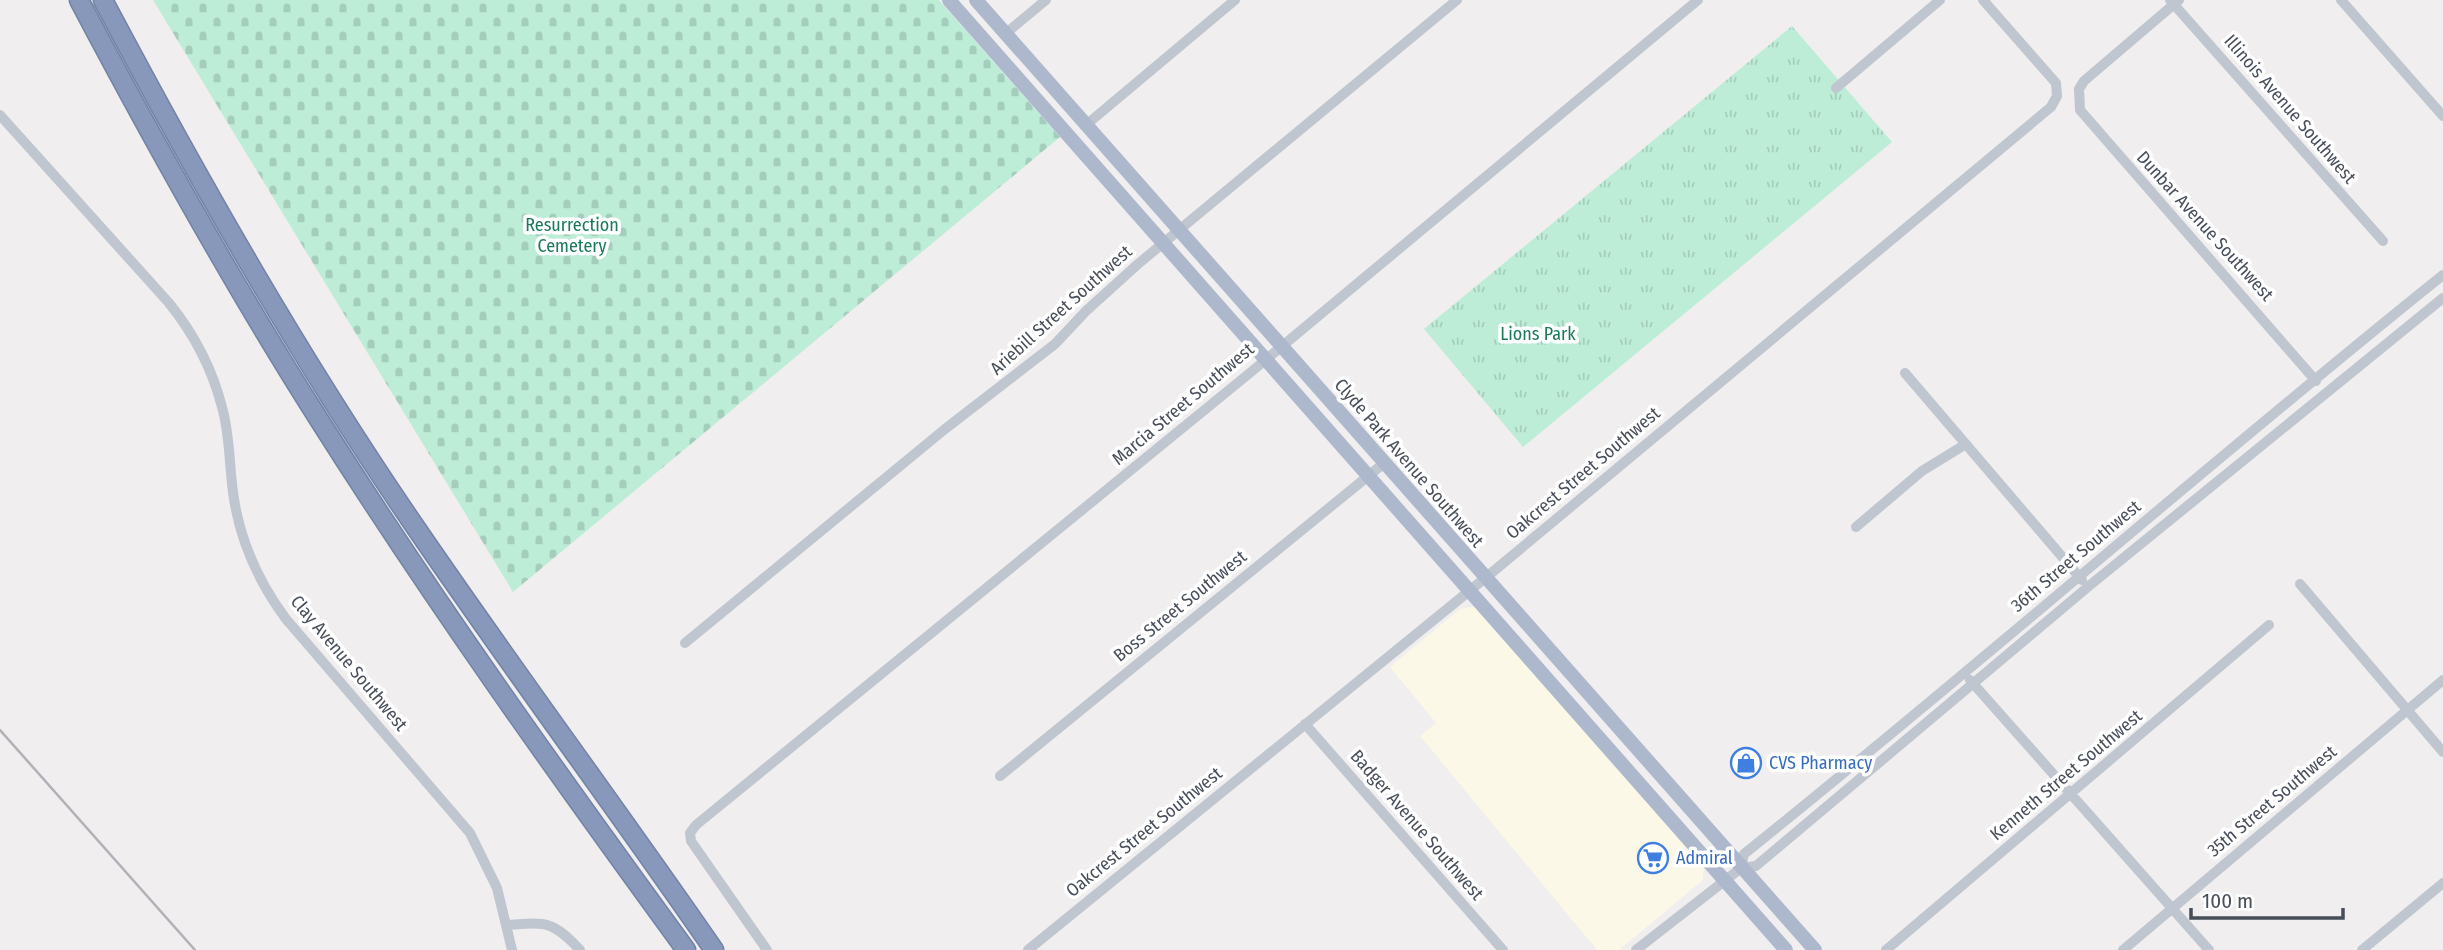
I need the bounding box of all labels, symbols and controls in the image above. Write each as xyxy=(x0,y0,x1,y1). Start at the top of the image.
street label: Illinois Avenue Southwest xyxy=(2219,30,2361,188)
street label: Dunbar Avenue Southwest xyxy=(2132,147,2278,305)
park label: Resurrection Cemetery xyxy=(525,214,619,257)
street label: Ariebill Street Southwest xyxy=(986,241,1136,379)
park label: Lions Park xyxy=(1500,323,1576,345)
street label: Marcia Street Southwest xyxy=(1108,338,1259,470)
street label: Clyde Park Avenue Southwest xyxy=(1330,374,1488,552)
street label: Oakcrest Street Southwest xyxy=(1502,402,1665,544)
street label: 36th Street Southwest xyxy=(2007,495,2145,617)
street label: Boss Street Southwest xyxy=(1109,546,1251,666)
street label: Clay Avenue Southwest xyxy=(286,591,412,735)
street label: Kenneth Street Southwest xyxy=(1986,705,2147,845)
street label: 35th Street Southwest xyxy=(2203,741,2341,861)
street label: Badger Avenue Southwest xyxy=(1346,745,1488,905)
shop icon: CVS Pharmacy xyxy=(1729,746,1763,780)
place label: CVS Pharmacy xyxy=(1769,752,1872,774)
street label: Oakcrest Street Southwest xyxy=(1062,762,1226,902)
supermarket icon: Admiral xyxy=(1636,841,1670,875)
place label: Admiral xyxy=(1676,847,1733,869)
scale bar xyxy=(2191,876,2343,920)
text: 100 m xyxy=(2202,888,2253,914)

